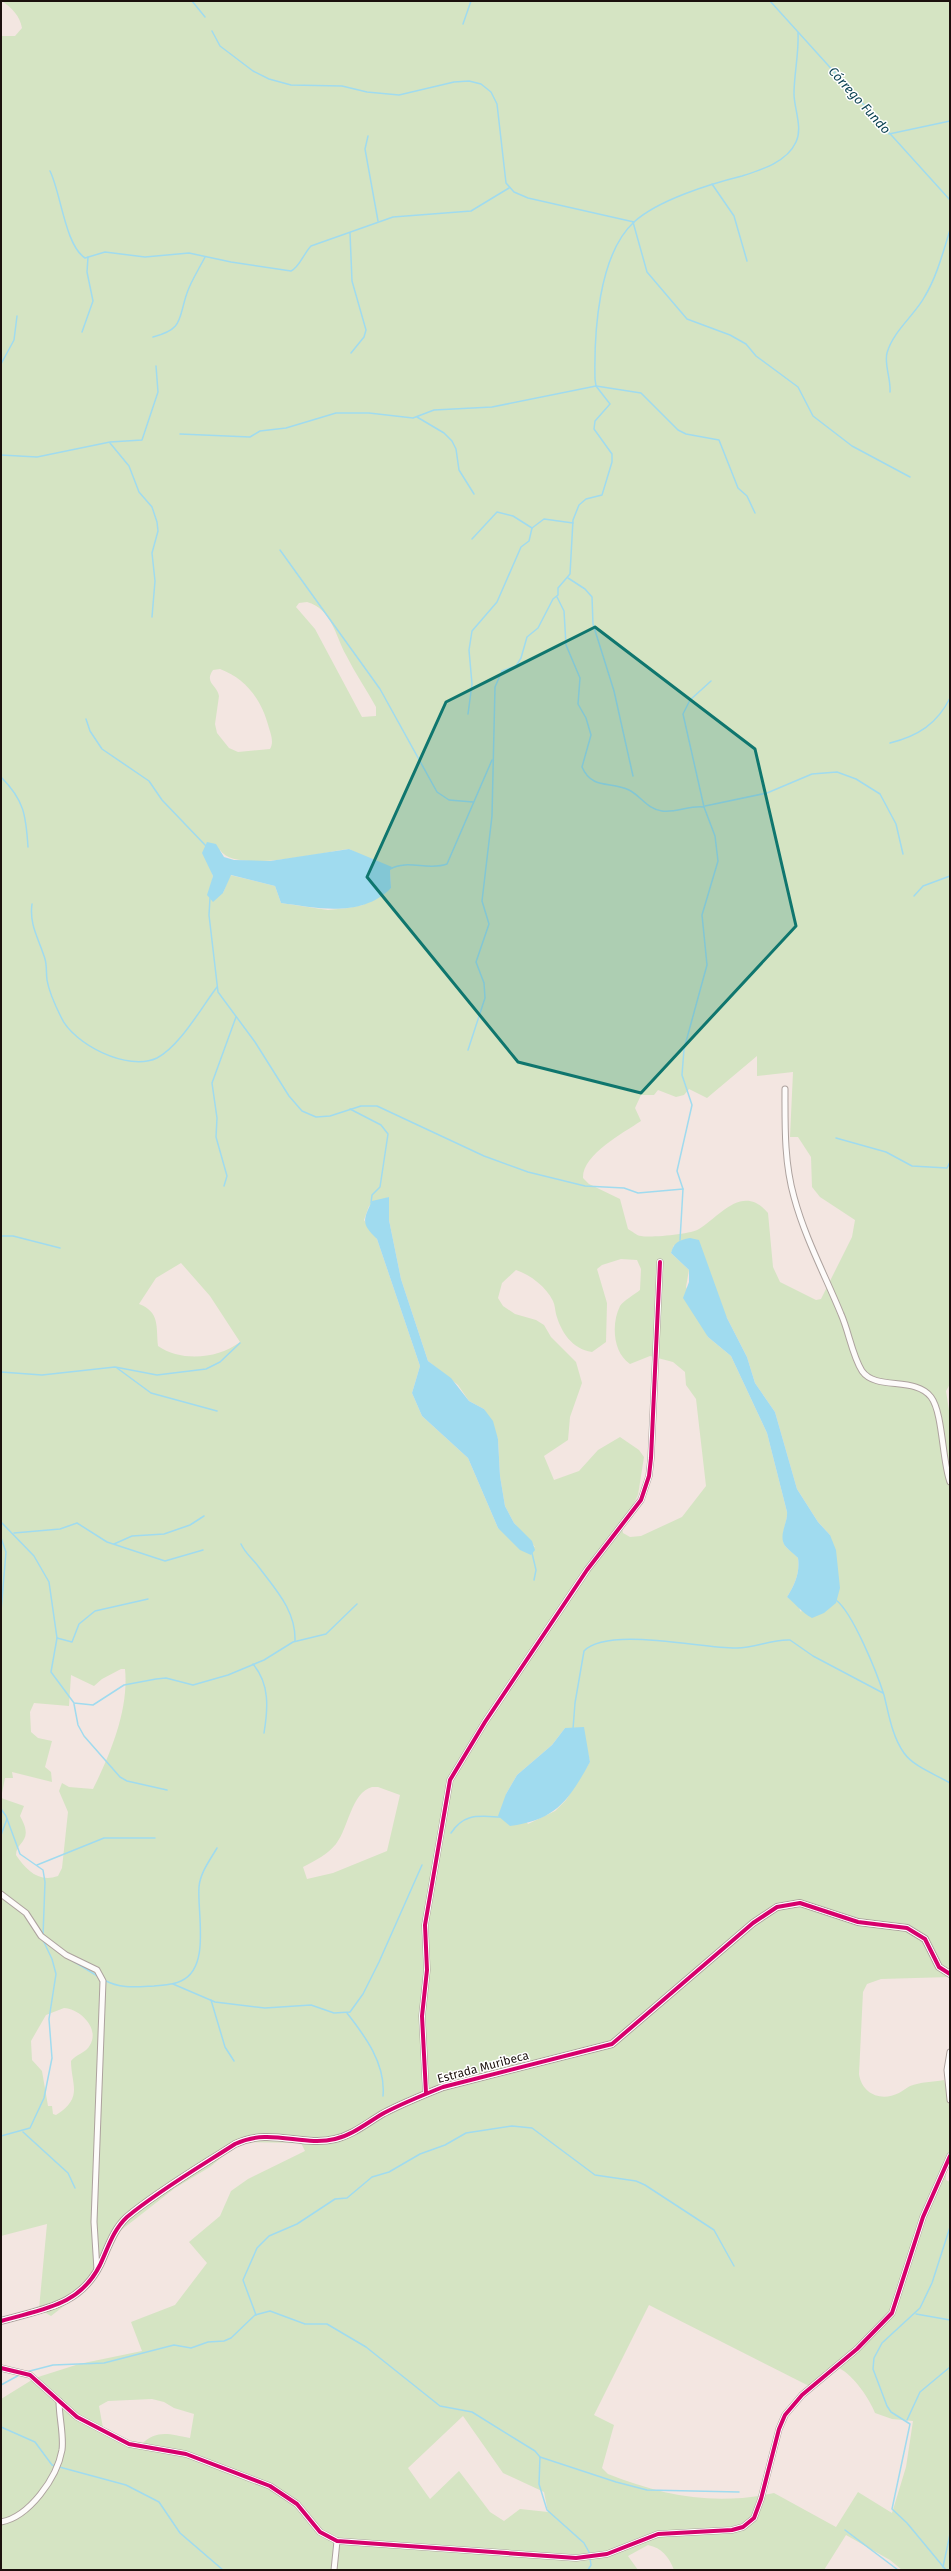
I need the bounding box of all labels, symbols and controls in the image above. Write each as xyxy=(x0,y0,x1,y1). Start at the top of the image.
water label: Córrego Fundo xyxy=(826,64,894,137)
street label: Estrada Muribeca xyxy=(436,2048,530,2086)

